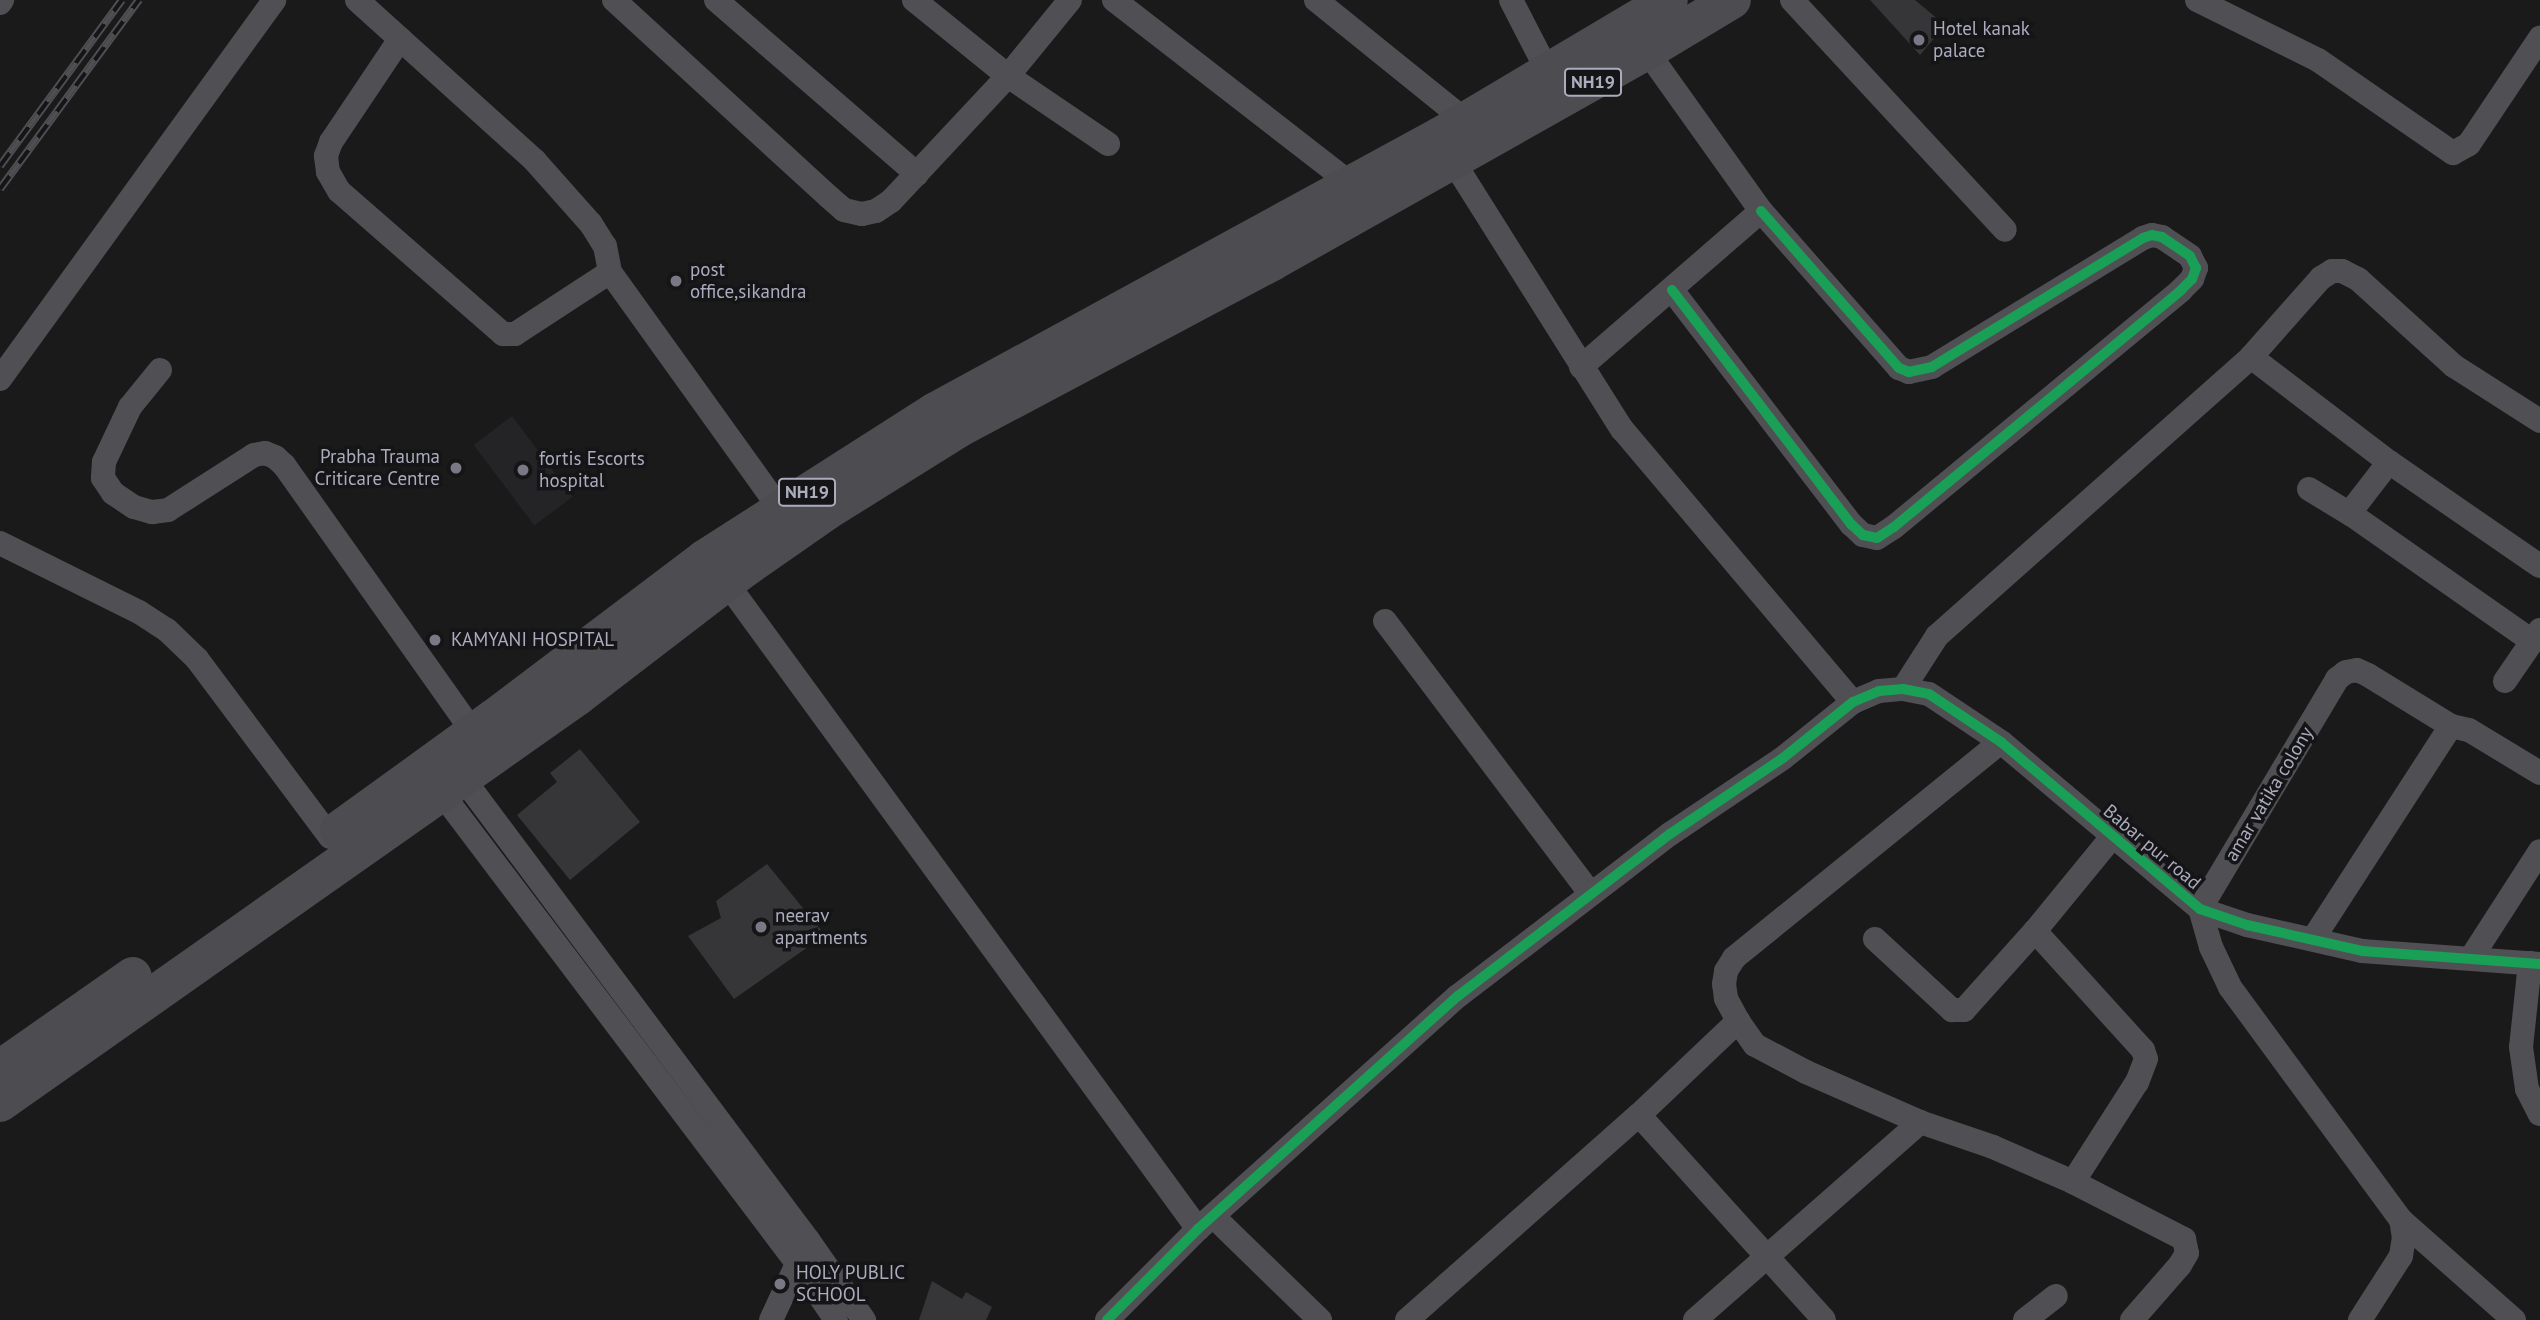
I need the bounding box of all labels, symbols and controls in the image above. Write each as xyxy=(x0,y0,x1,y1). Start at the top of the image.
place label: Hotel kanak palace xyxy=(1933,18,2030,62)
marker: Hotel kanak palace xyxy=(1911,32,1927,48)
road number: NH19 xyxy=(1563,68,1623,96)
place label: post office,sikandra xyxy=(690,259,806,303)
marker: post office,sikandra xyxy=(668,273,684,289)
place label: Prabha Trauma Criticare Centre xyxy=(314,446,440,490)
place label: fortis Escorts hospital xyxy=(539,448,645,492)
marker: Prabha Trauma Criticare Centre xyxy=(446,458,466,478)
marker: fortis Escorts hospital xyxy=(513,460,533,480)
road number: NH19 xyxy=(777,478,837,506)
place label: KAMYANI HOSPITAL xyxy=(451,629,614,651)
marker: KAMYANI HOSPITAL xyxy=(425,630,445,650)
street label: amar vatika colony xyxy=(2220,723,2318,865)
street label: Babar pur road xyxy=(2099,800,2205,894)
place label: neerav apartments xyxy=(775,905,868,949)
marker: neerav apartments xyxy=(753,919,769,935)
place label: HOLY PUBLIC SCHOOL xyxy=(796,1262,906,1306)
marker: HOLY PUBLIC SCHOOL xyxy=(770,1274,790,1294)

